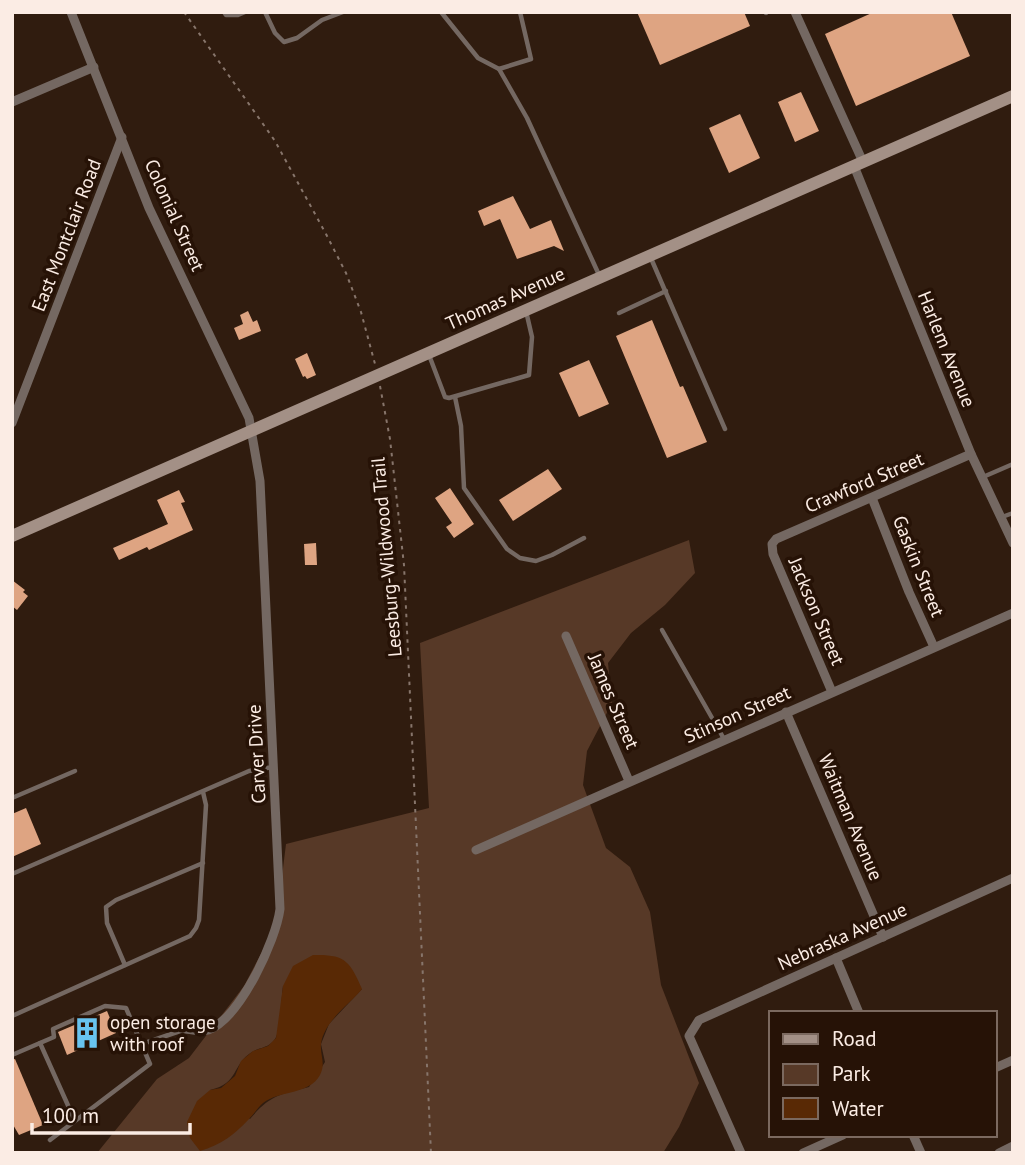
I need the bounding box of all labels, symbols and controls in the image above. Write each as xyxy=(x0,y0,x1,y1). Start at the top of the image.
street label: East Montclair Road xyxy=(26,155,106,315)
street label: Colonial Street xyxy=(140,155,211,275)
street label: Thomas Avenue xyxy=(442,261,568,335)
street label: Harlem Avenue xyxy=(913,287,981,411)
street label: Crawford Street xyxy=(801,446,928,518)
street label: Leesburg-Wildwood Trail xyxy=(365,456,407,658)
street label: Gaskin Street xyxy=(888,512,950,621)
street label: Jackson Street xyxy=(783,553,851,669)
street label: James Street xyxy=(583,649,645,753)
street label: Stinson Street xyxy=(680,680,795,748)
street label: Carver Drive xyxy=(241,704,271,804)
street label: Waitman Avenue xyxy=(814,750,888,884)
street label: Nebraska Avenue xyxy=(774,897,910,975)
place label: open storage with roof xyxy=(110,1010,216,1056)
legend xyxy=(769,1011,997,1137)
building icon: open storage with roof xyxy=(70,1016,104,1050)
text: Road xyxy=(832,1025,876,1052)
text: Park xyxy=(832,1060,871,1087)
scale bar xyxy=(32,1092,189,1136)
text: Water xyxy=(832,1095,884,1122)
text: 100 m xyxy=(42,1102,99,1129)

